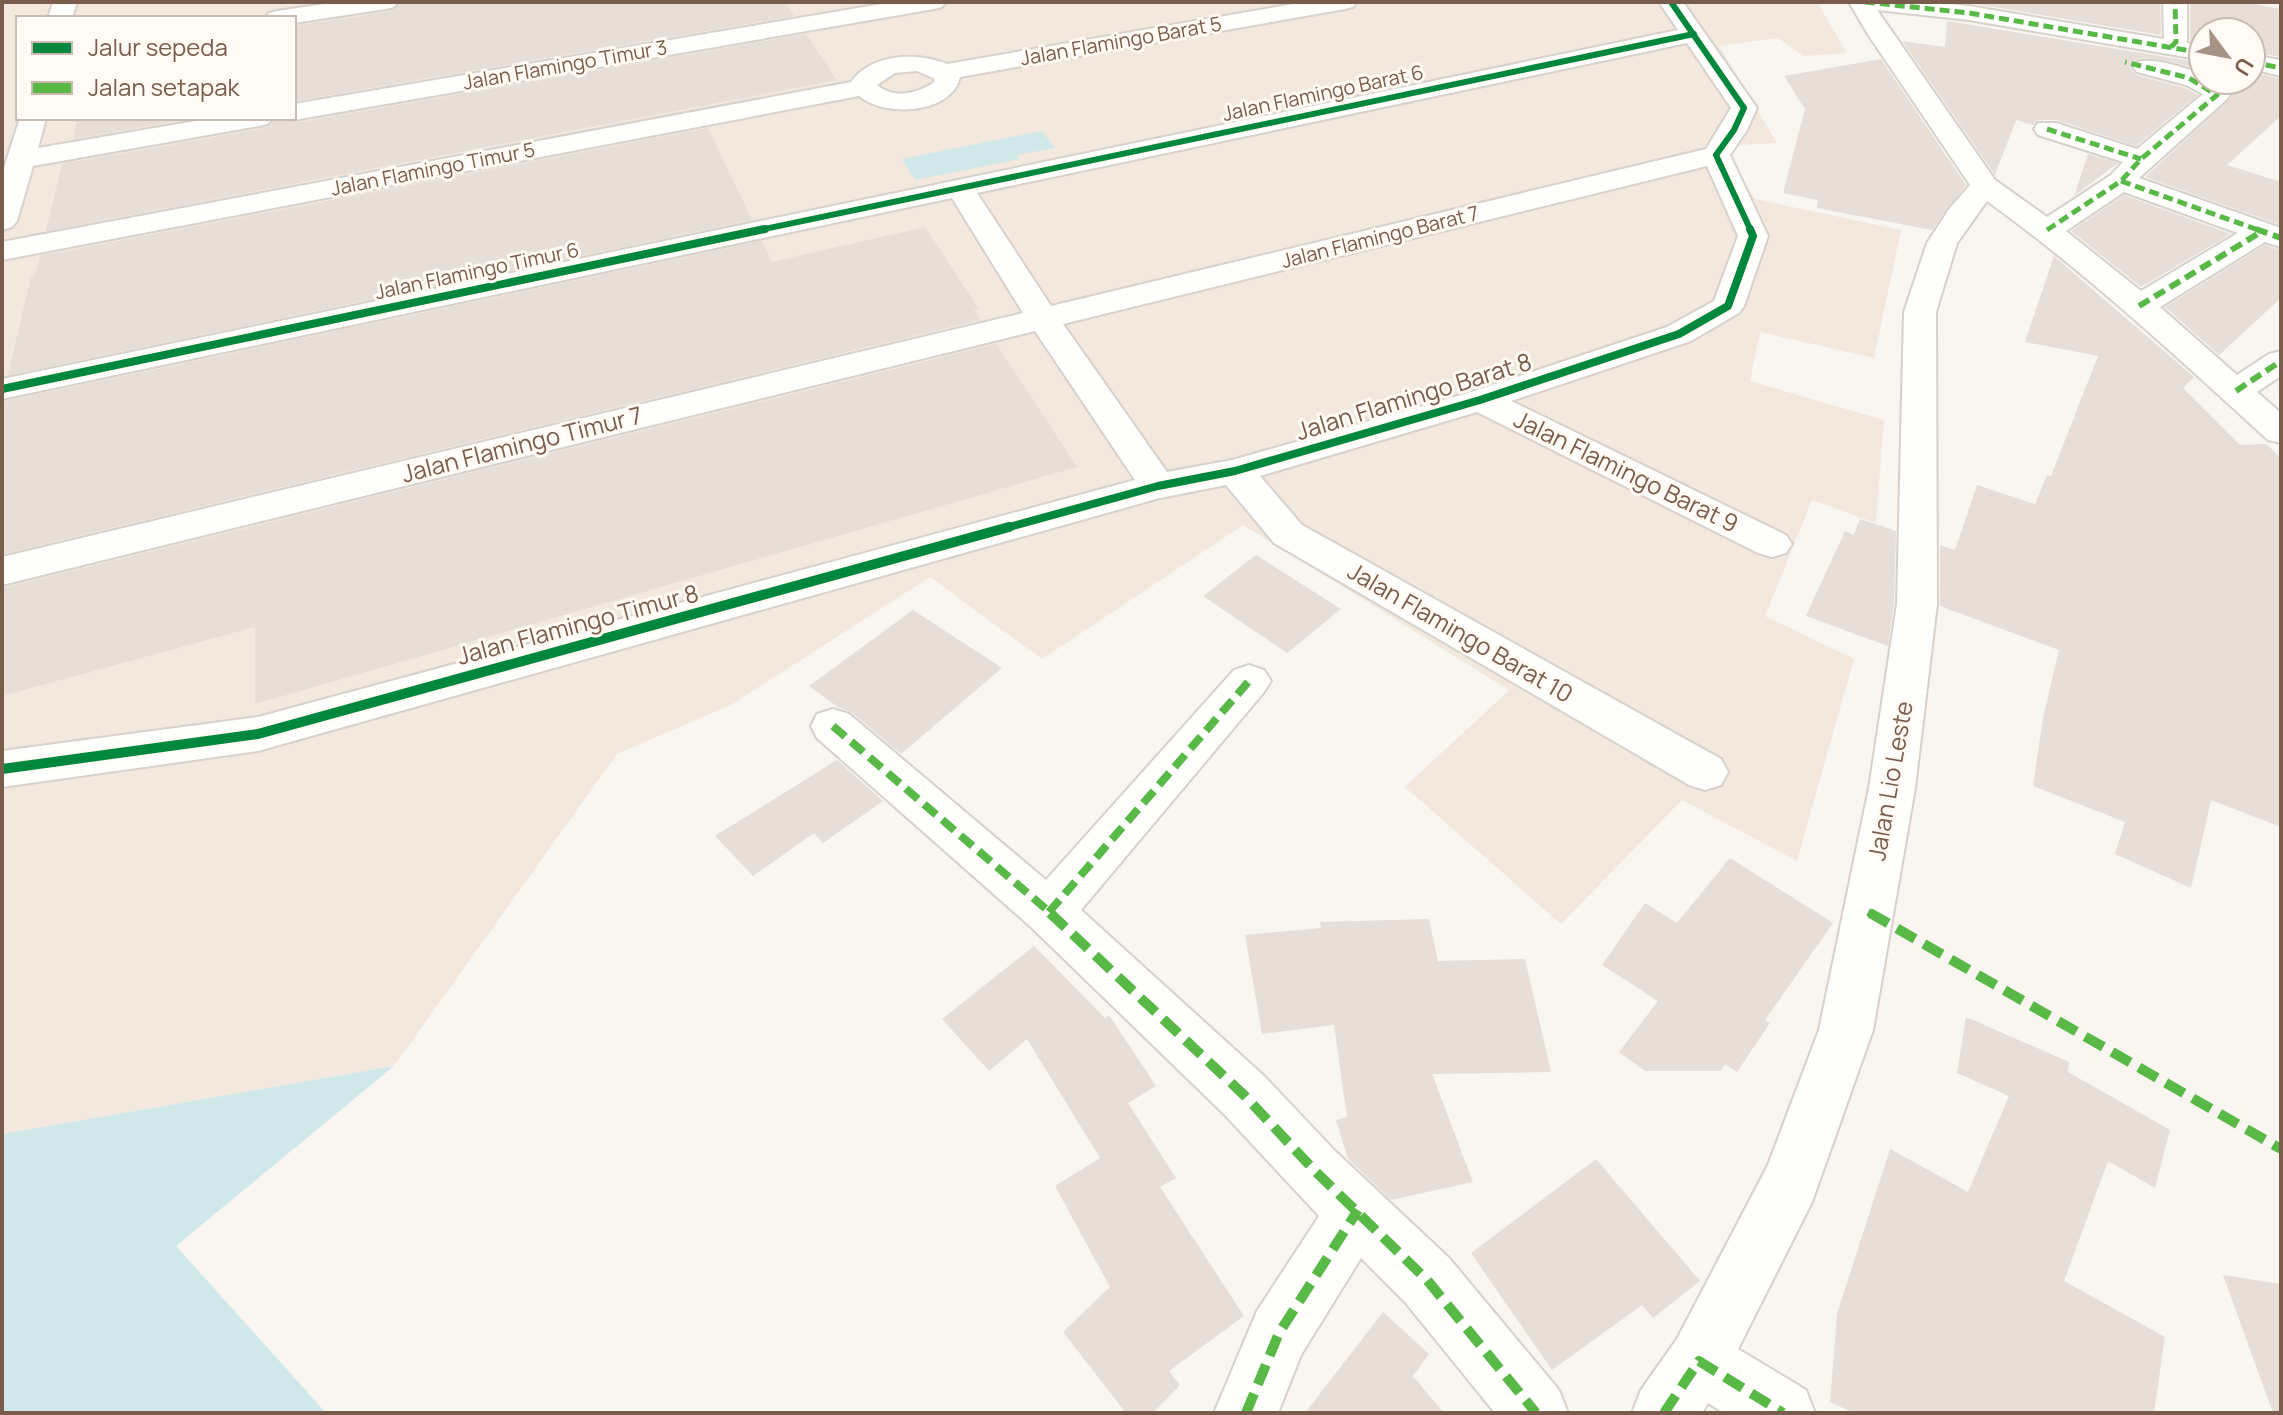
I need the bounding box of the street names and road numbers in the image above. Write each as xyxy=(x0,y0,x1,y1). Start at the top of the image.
street label: Jalan Flamingo Barat 5 xyxy=(1018,10,1224,72)
street label: Jalan Flamingo Timur 3 xyxy=(461,33,669,96)
street label: Jalan Flamingo Barat 6 xyxy=(1220,58,1426,127)
street label: Jalan Flamingo Timur 5 xyxy=(329,135,537,202)
street label: Jalan Flamingo Barat 7 xyxy=(1278,199,1481,274)
street label: Jalan Flamingo Timur 6 xyxy=(372,236,581,305)
street label: Jalan Flamingo Barat 8 xyxy=(1292,344,1535,447)
street label: Jalan Flamingo Timur 7 xyxy=(398,398,645,489)
street label: Jalan Flamingo Barat 9 xyxy=(1509,402,1744,539)
street label: Jalan Flamingo Barat 10 xyxy=(1342,554,1579,710)
street label: Jalan Flamingo Timur 8 xyxy=(453,575,702,672)
street label: Jalan Lio Leste xyxy=(1859,698,1920,863)

